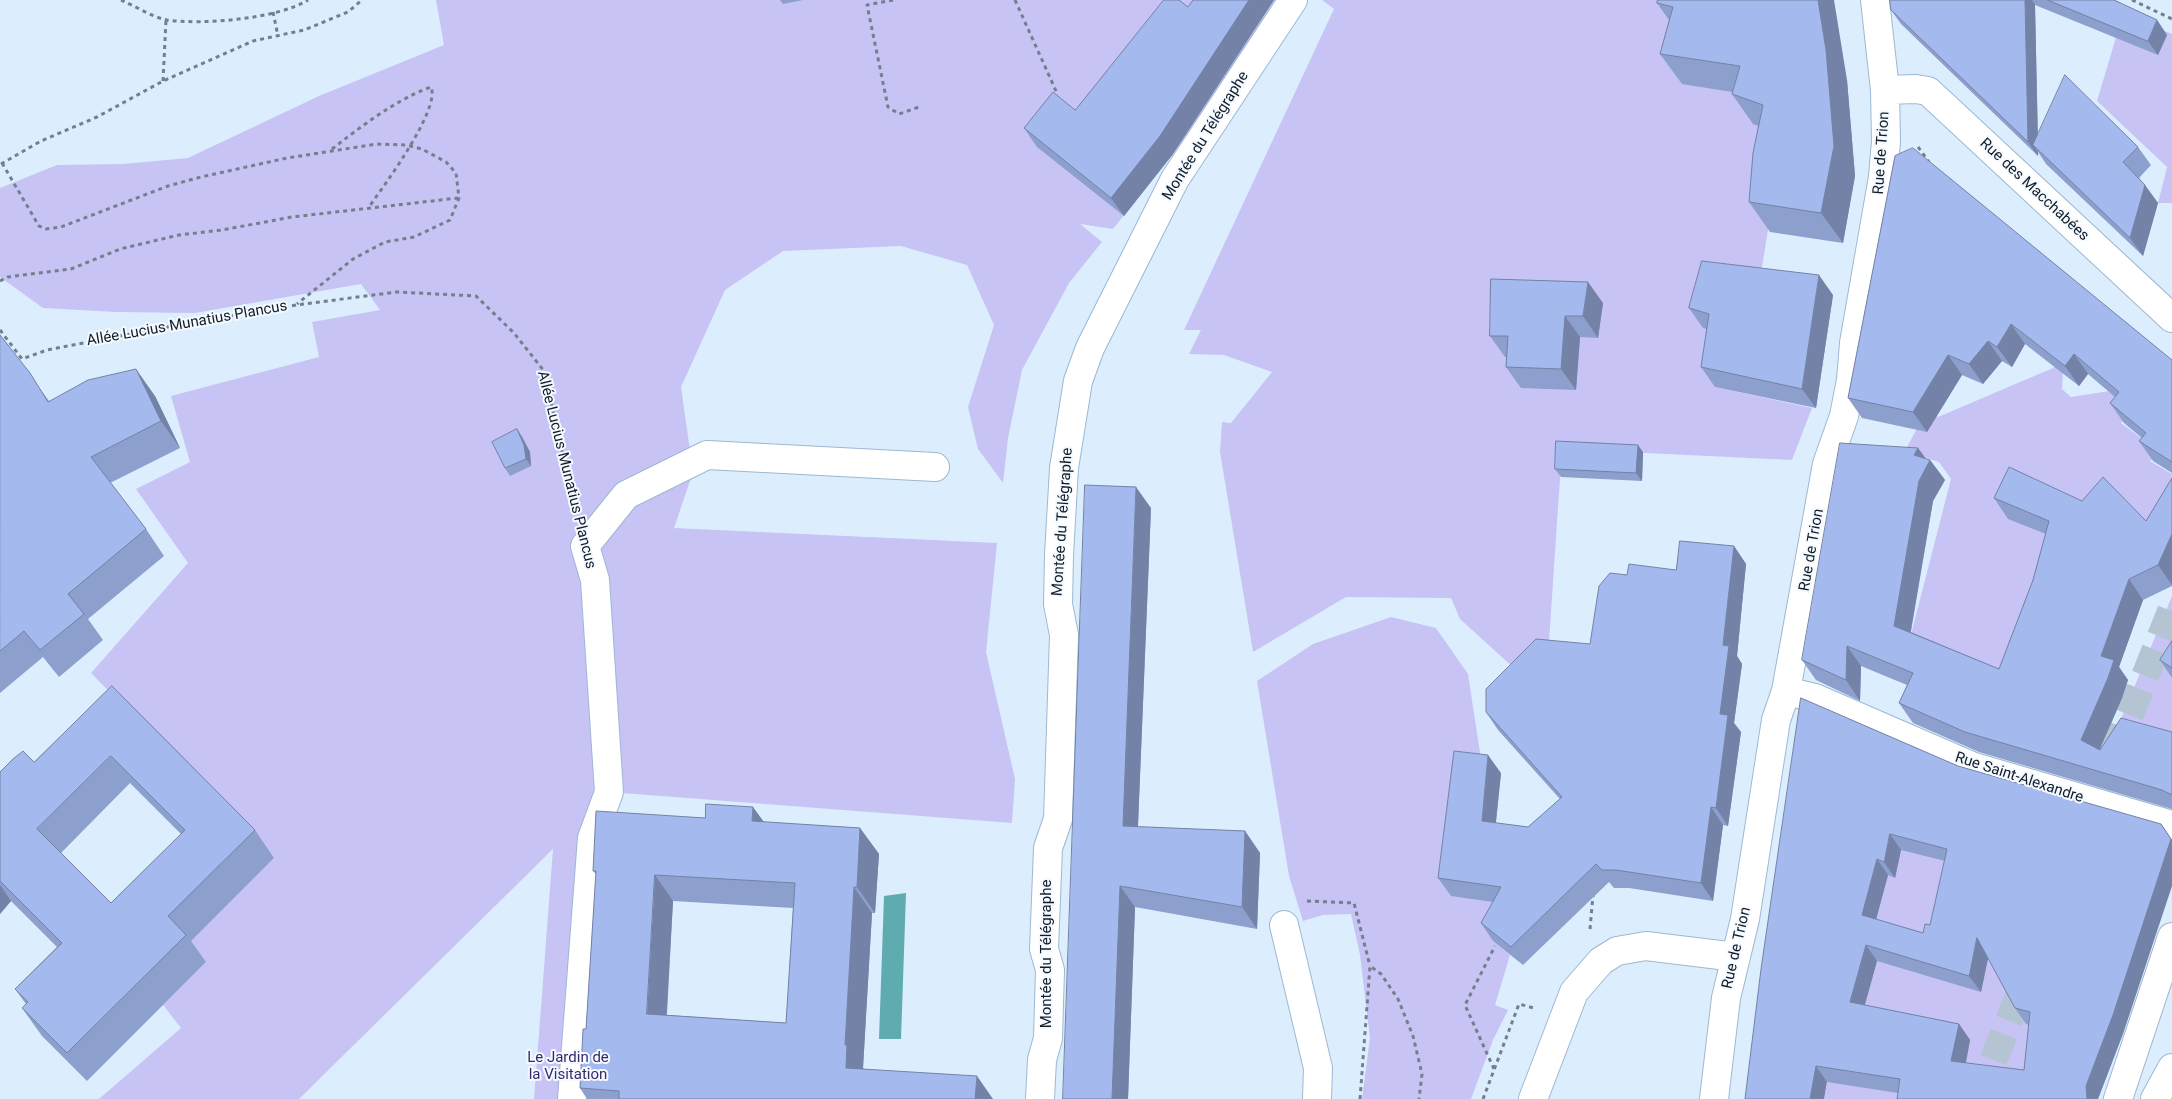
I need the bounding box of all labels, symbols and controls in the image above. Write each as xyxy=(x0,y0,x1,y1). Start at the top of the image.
street label: Montée du Télégraphe xyxy=(1159,68,1253,204)
street label: Rue de Trion xyxy=(1870,111,1894,195)
street label: Rue des Macchabées xyxy=(1976,135,2092,245)
street label: Allée Lucius Munatius Plancus xyxy=(85,297,289,351)
street label: Allée Lucius Munatius Plancus xyxy=(533,369,599,571)
street label: Montée du Télégraphe xyxy=(1049,447,1077,597)
street label: Rue de Trion xyxy=(1796,507,1828,593)
street label: Rue Saint-Alexandre xyxy=(1953,749,2085,807)
street label: Montée du Télégraphe xyxy=(1038,880,1056,1028)
street label: Rue de Trion xyxy=(1719,905,1755,991)
park label: Le Jardin de la Visitation xyxy=(527,1049,609,1084)

